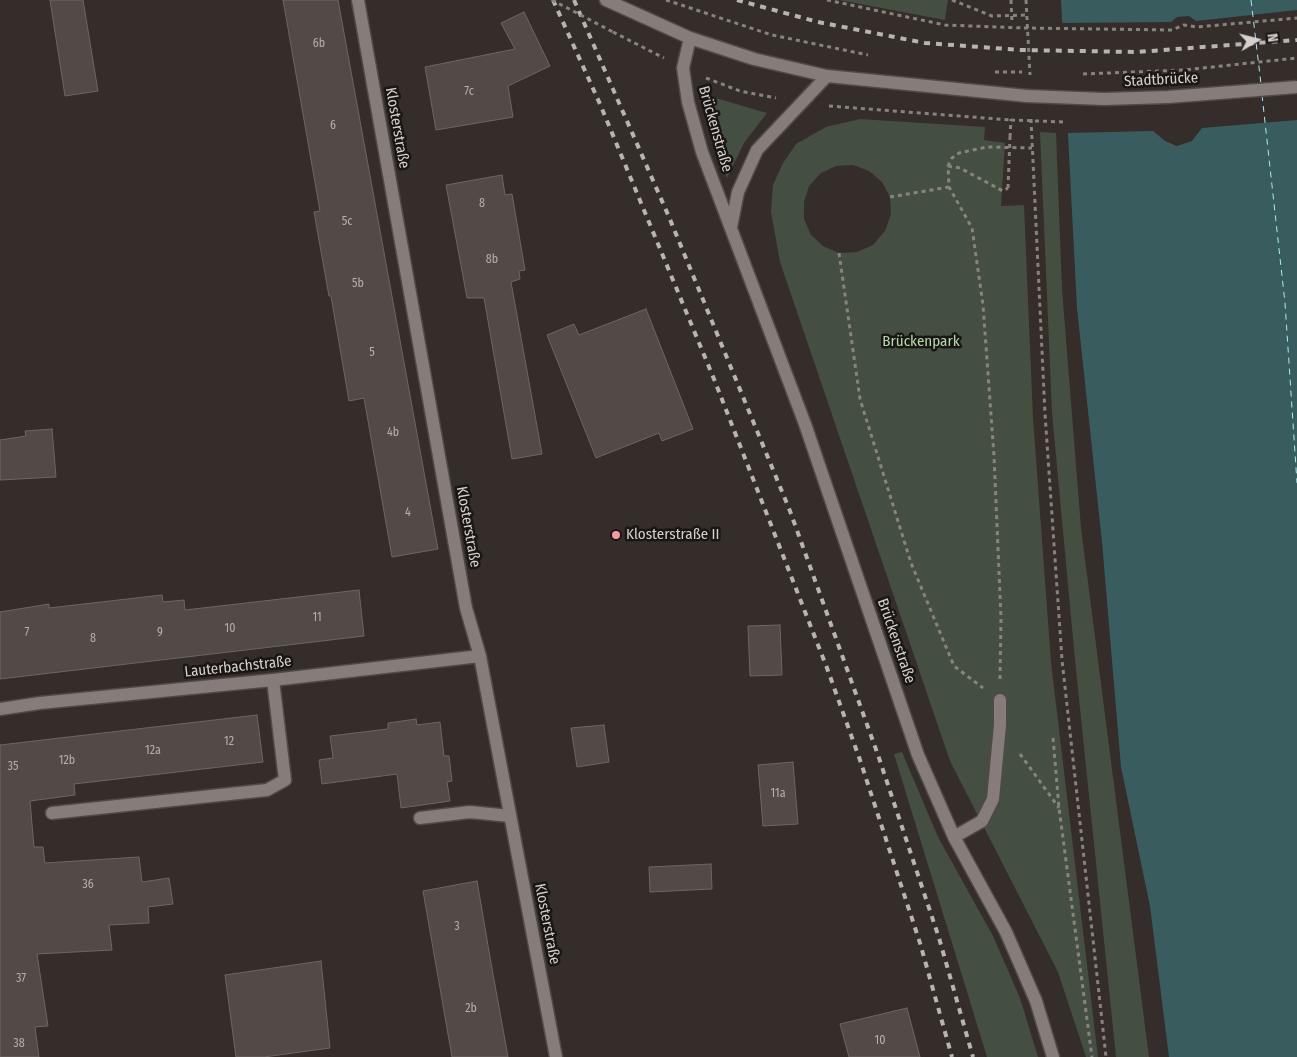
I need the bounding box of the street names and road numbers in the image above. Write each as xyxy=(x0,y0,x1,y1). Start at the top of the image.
street label: Stadtbrücke xyxy=(1123,69,1199,91)
street label: Brückenstraße xyxy=(694,84,736,174)
street label: Klosterstraße xyxy=(381,86,413,170)
street label: Klosterstraße xyxy=(452,485,484,569)
street label: Brückenstraße xyxy=(873,596,919,686)
street label: Lauterbachstraße xyxy=(184,652,292,682)
street label: Klosterstraße xyxy=(530,882,564,966)

